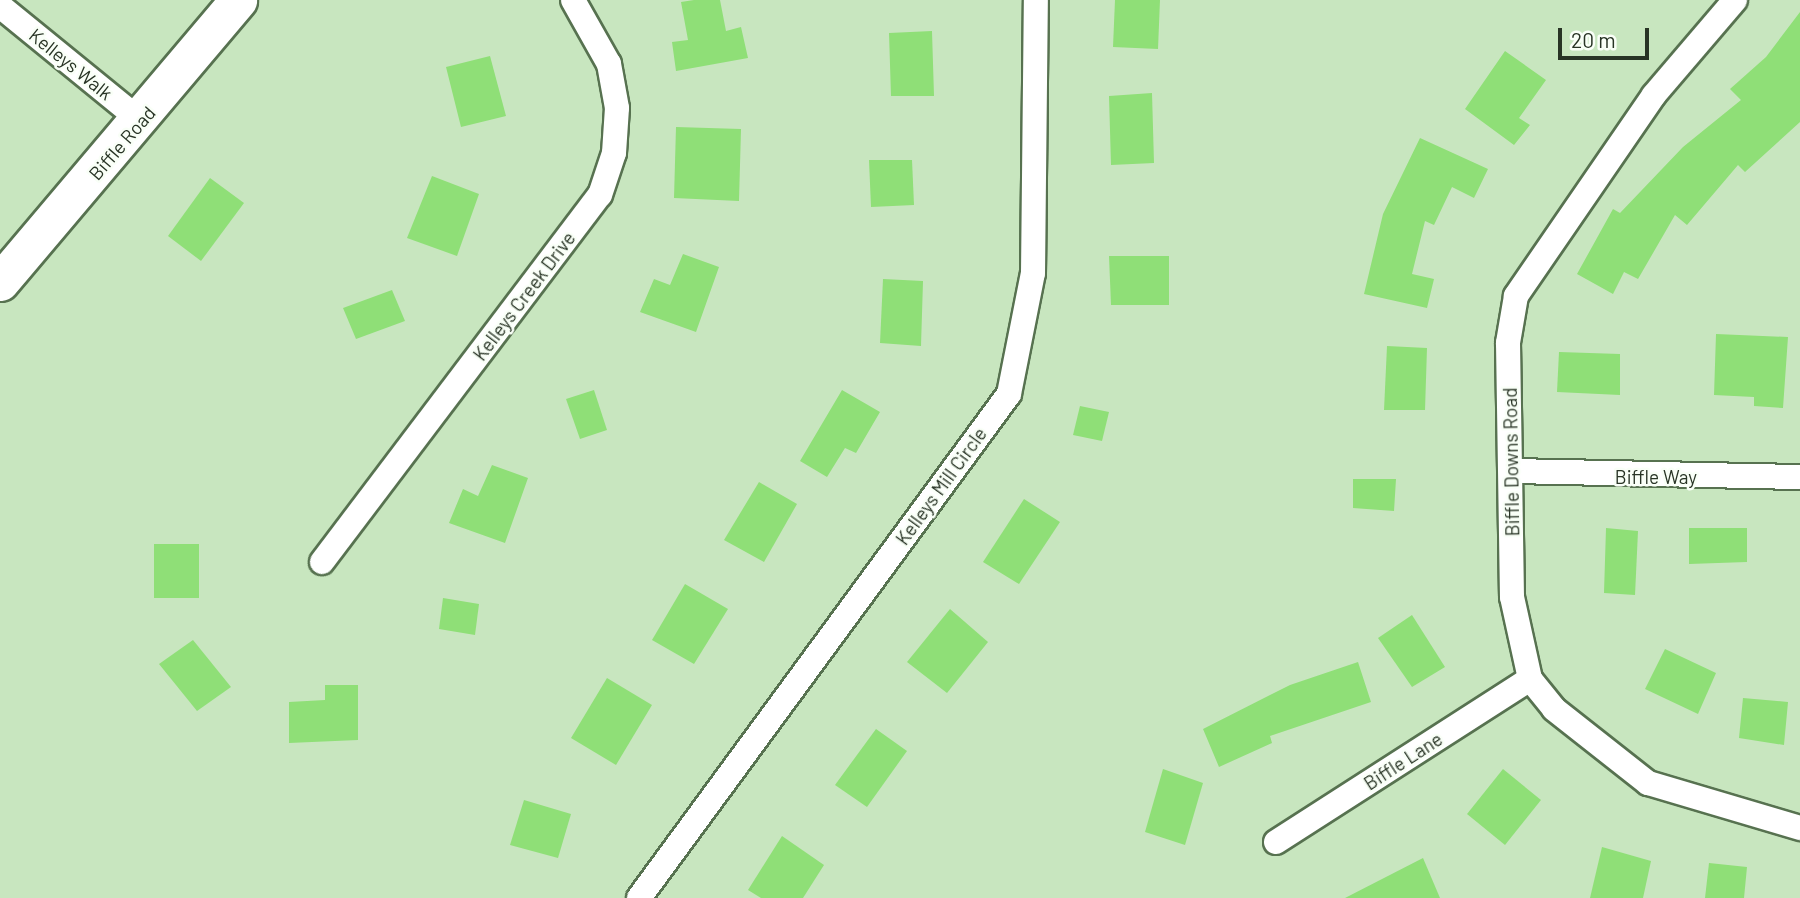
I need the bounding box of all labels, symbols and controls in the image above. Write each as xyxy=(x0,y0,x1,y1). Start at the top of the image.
scale bar xyxy=(1562,14,1653,58)
street label: Kelleys Walk xyxy=(25,23,117,105)
text: 20 m xyxy=(1571,27,1616,52)
street label: Biffle Road xyxy=(84,102,160,184)
street label: Kelleys Creek Drive xyxy=(468,227,580,365)
street label: Biffle Downs Road xyxy=(1498,387,1524,537)
street label: Kelleys Mill Circle xyxy=(891,423,991,549)
street label: Biffle Way xyxy=(1615,466,1697,488)
street label: Biffle Lane xyxy=(1360,727,1446,795)

